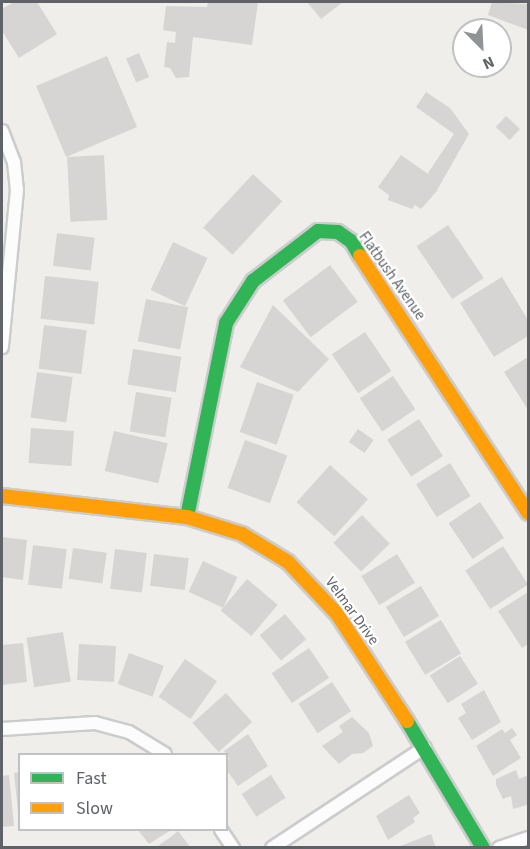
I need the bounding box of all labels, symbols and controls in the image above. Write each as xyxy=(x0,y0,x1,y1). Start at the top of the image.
north arrow xyxy=(452,18,512,78)
text: N xyxy=(479,50,498,75)
street label: Flatbush Avenue xyxy=(355,228,429,324)
street label: Velmar Drive xyxy=(321,574,383,648)
legend xyxy=(18,753,228,831)
text: Fast xyxy=(76,766,107,791)
text: Slow xyxy=(76,796,113,821)

